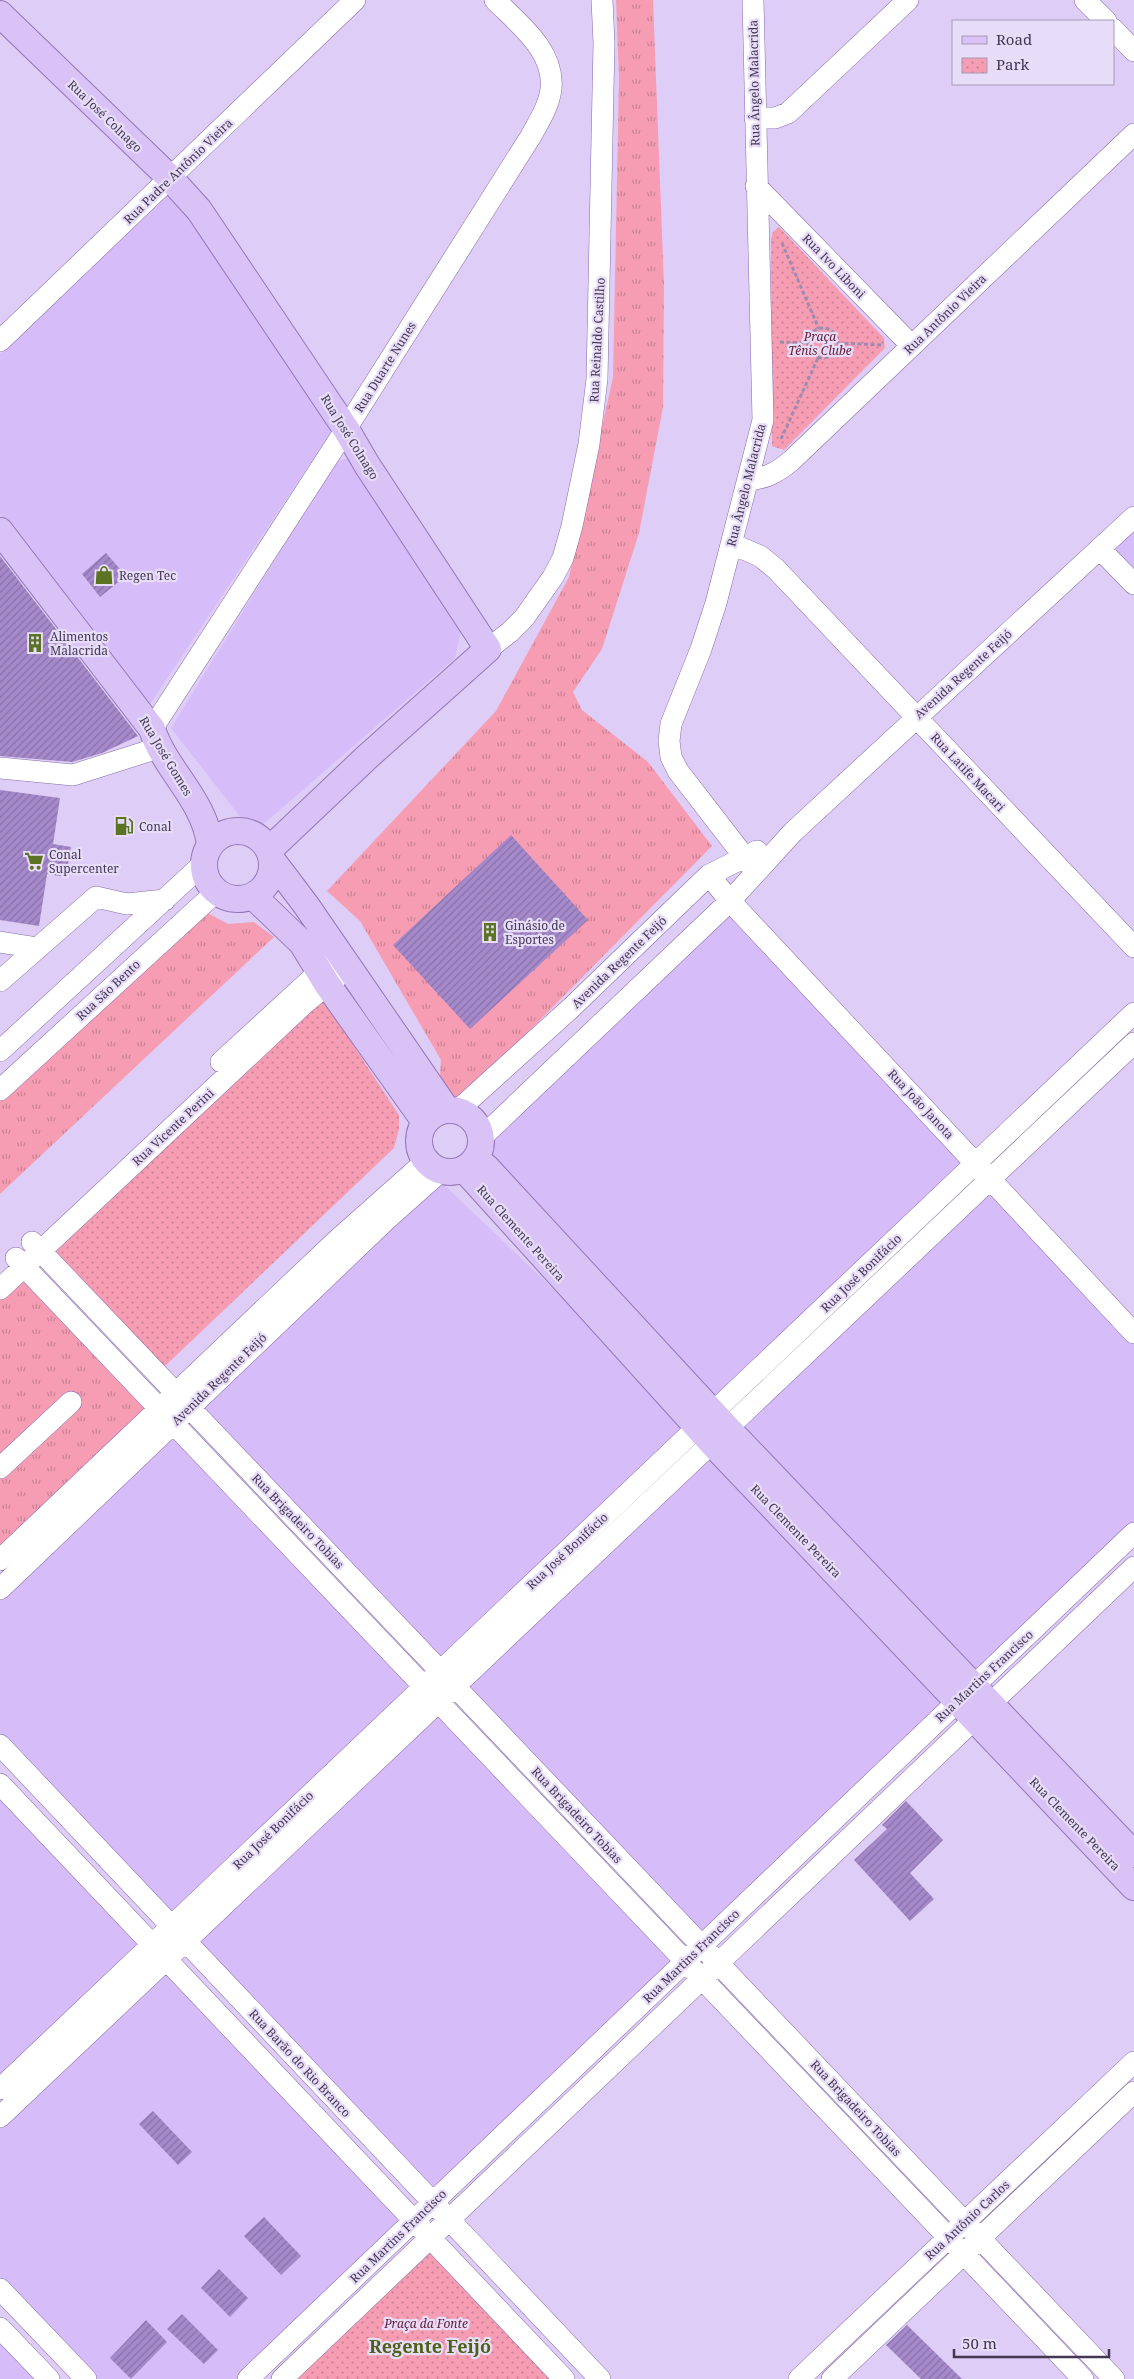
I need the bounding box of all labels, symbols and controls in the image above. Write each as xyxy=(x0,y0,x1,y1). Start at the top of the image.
street label: Rua Ângelo Malacrida xyxy=(744,20,764,146)
legend xyxy=(952,20,1114,85)
text: Road xyxy=(996,29,1032,49)
text: Park xyxy=(996,54,1030,74)
street label: Rua José Colnago xyxy=(64,76,146,156)
street label: Rua Padre Antônio Vieira xyxy=(120,114,236,228)
street label: Rua Ivo Liboni xyxy=(799,230,869,302)
street label: Rua Antônio Vieira xyxy=(900,270,990,358)
street label: Rua Reinaldo Castilho xyxy=(585,277,609,403)
street label: Rua Duarte Nunes xyxy=(350,318,420,416)
park label: Praça Tênis Clube xyxy=(788,328,852,359)
street label: Rua José Colnago xyxy=(317,391,383,483)
street label: Rua Ângelo Malacrida xyxy=(722,421,770,548)
shop icon: Regen Tec xyxy=(93,564,115,586)
place label: Regen Tec xyxy=(119,567,176,584)
street label: Avenida Regente Feijó xyxy=(910,625,1016,722)
place label: Alimentos Malacrida xyxy=(50,628,108,659)
building icon: Alimentos Malacrida xyxy=(24,632,46,654)
street label: Rua José Gomes xyxy=(135,713,197,799)
street label: Rua Latife Macari xyxy=(927,729,1009,815)
fuel station icon: Conal xyxy=(113,815,135,837)
place label: Conal xyxy=(139,818,172,835)
place label: Conal Supercenter xyxy=(49,846,119,877)
supermarket icon: Conal Supercenter xyxy=(23,850,45,872)
street label: Avenida Regente Feijó xyxy=(568,912,670,1012)
place label: Ginásio de Esportes xyxy=(505,917,565,948)
building icon: Ginásio de Esportes xyxy=(479,921,501,943)
street label: Rua São Bento xyxy=(72,956,144,1024)
street label: Rua João Janota xyxy=(884,1065,958,1143)
street label: Rua Vicente Perini xyxy=(128,1085,218,1169)
street label: Rua Clemente Pereira xyxy=(473,1181,569,1285)
street label: Rua José Bonifácio xyxy=(817,1230,905,1316)
street label: Avenida Regente Feijó xyxy=(168,1329,270,1429)
street label: Rua Brigadeiro Tobias xyxy=(248,1470,348,1572)
street label: Rua Clemente Pereira xyxy=(747,1481,845,1582)
street label: Rua José Bonifácio xyxy=(523,1509,612,1593)
street label: Rua Martins Francisco xyxy=(931,1626,1037,1726)
street label: Rua Brigadeiro Tobias xyxy=(528,1763,626,1867)
street label: Rua Clemente Pereira xyxy=(1026,1774,1124,1875)
street label: Rua José Bonifácio xyxy=(229,1787,317,1873)
street label: Rua Martins Francisco xyxy=(639,1905,743,2007)
street label: Rua Barão do Rio Branco xyxy=(245,2005,355,2121)
street label: Rua Brigadeiro Tobias xyxy=(807,2056,905,2160)
street label: Rua Antônio Carlos xyxy=(921,2176,1013,2264)
street label: Rua Martins Francisco xyxy=(346,2185,450,2287)
park label: Praça da Fonte xyxy=(383,2315,468,2332)
scale bar xyxy=(954,2326,1109,2358)
text: 50 m xyxy=(962,2333,997,2353)
district label: Regente Feijó xyxy=(369,2334,491,2358)

